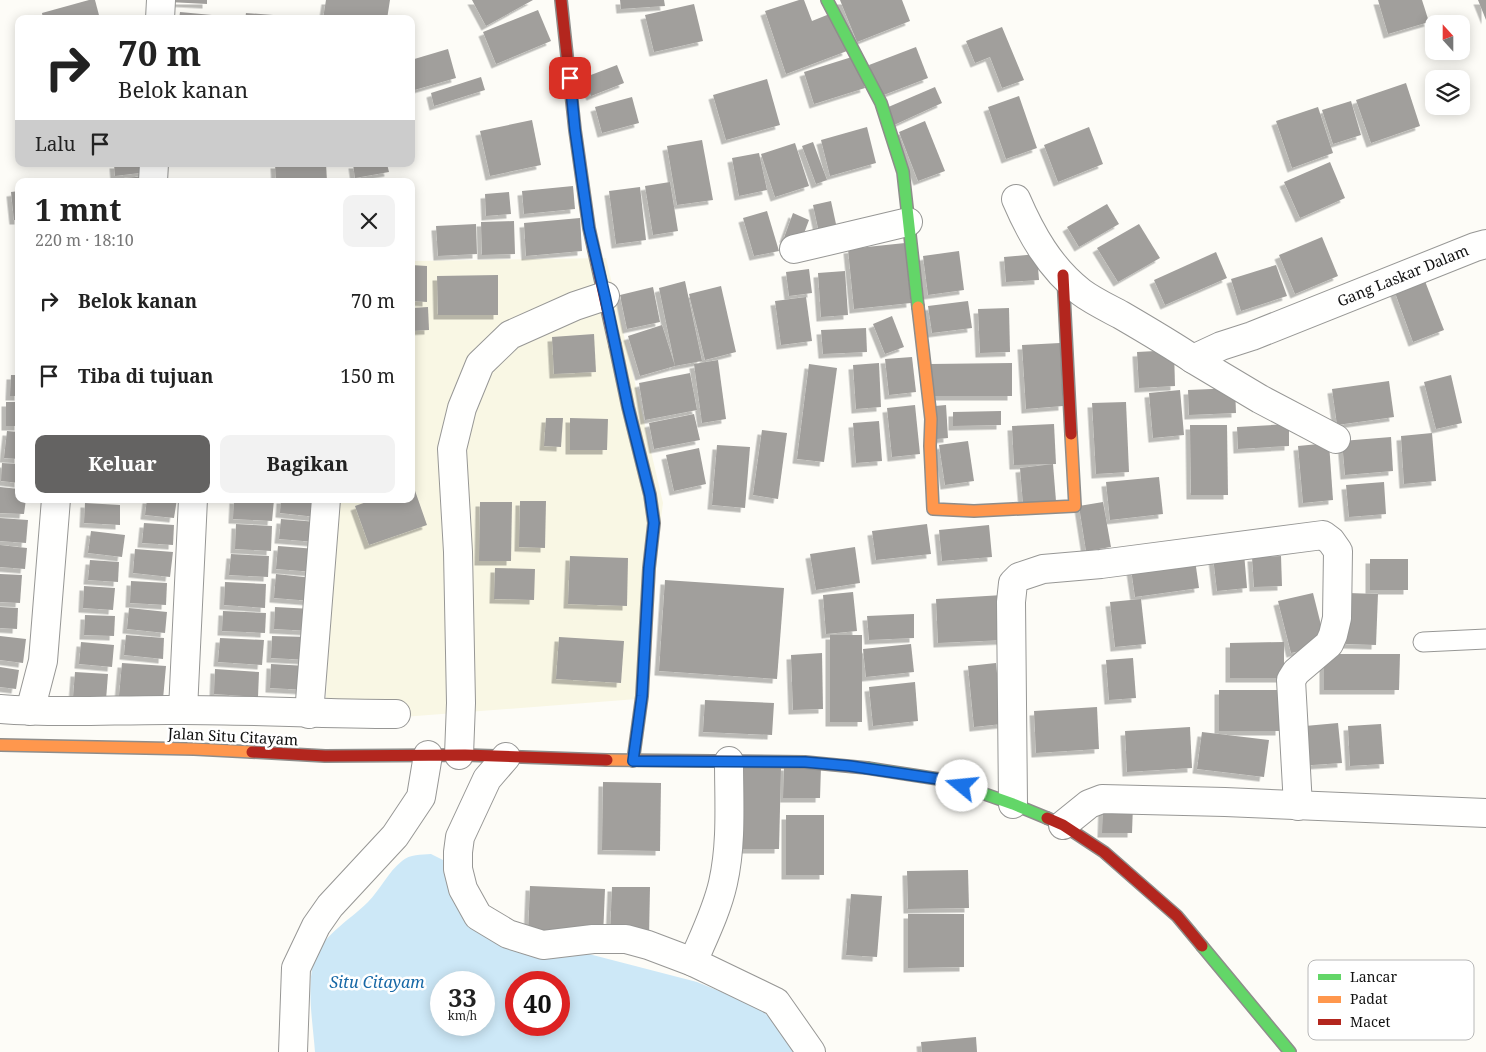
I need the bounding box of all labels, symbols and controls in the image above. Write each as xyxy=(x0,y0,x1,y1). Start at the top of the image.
north arrow xyxy=(1425,15,1470,60)
map controls xyxy=(1425,15,1470,115)
text: 70 m xyxy=(118,29,201,76)
icon: right xyxy=(35,35,100,100)
pin xyxy=(549,57,591,99)
icon: arrive xyxy=(556,64,584,92)
button: layers xyxy=(1425,70,1470,115)
text: Belok kanan xyxy=(118,74,248,104)
icon: arrive xyxy=(86,130,114,158)
text: Lalu xyxy=(35,131,76,157)
text: 1 mnt xyxy=(35,189,122,230)
button: close xyxy=(343,195,395,247)
text: 220 m · 18:10 xyxy=(35,229,134,251)
street label: Gang Laskar Dalam xyxy=(1334,240,1471,311)
icon: right xyxy=(35,287,63,315)
text: Belok kanan xyxy=(78,288,197,314)
text: 70 m xyxy=(351,288,395,314)
icon: arrive xyxy=(35,362,63,390)
text: Tiba di tujuan xyxy=(78,363,213,389)
text: 150 m xyxy=(340,363,395,389)
button: Keluar xyxy=(35,435,210,493)
button: Bagikan xyxy=(220,435,395,493)
street label: Jalan Situ Citayam xyxy=(166,723,299,749)
position arrow xyxy=(935,759,987,811)
legend xyxy=(1308,960,1474,1040)
text: Lancar xyxy=(1350,967,1397,986)
water label: Situ Citayam xyxy=(330,971,425,993)
speed limit sign: 40 xyxy=(505,971,570,1036)
text: 33 xyxy=(448,980,477,1014)
text: Padat xyxy=(1350,989,1388,1008)
text: km/h xyxy=(448,1007,477,1024)
text: Macet xyxy=(1350,1012,1390,1031)

